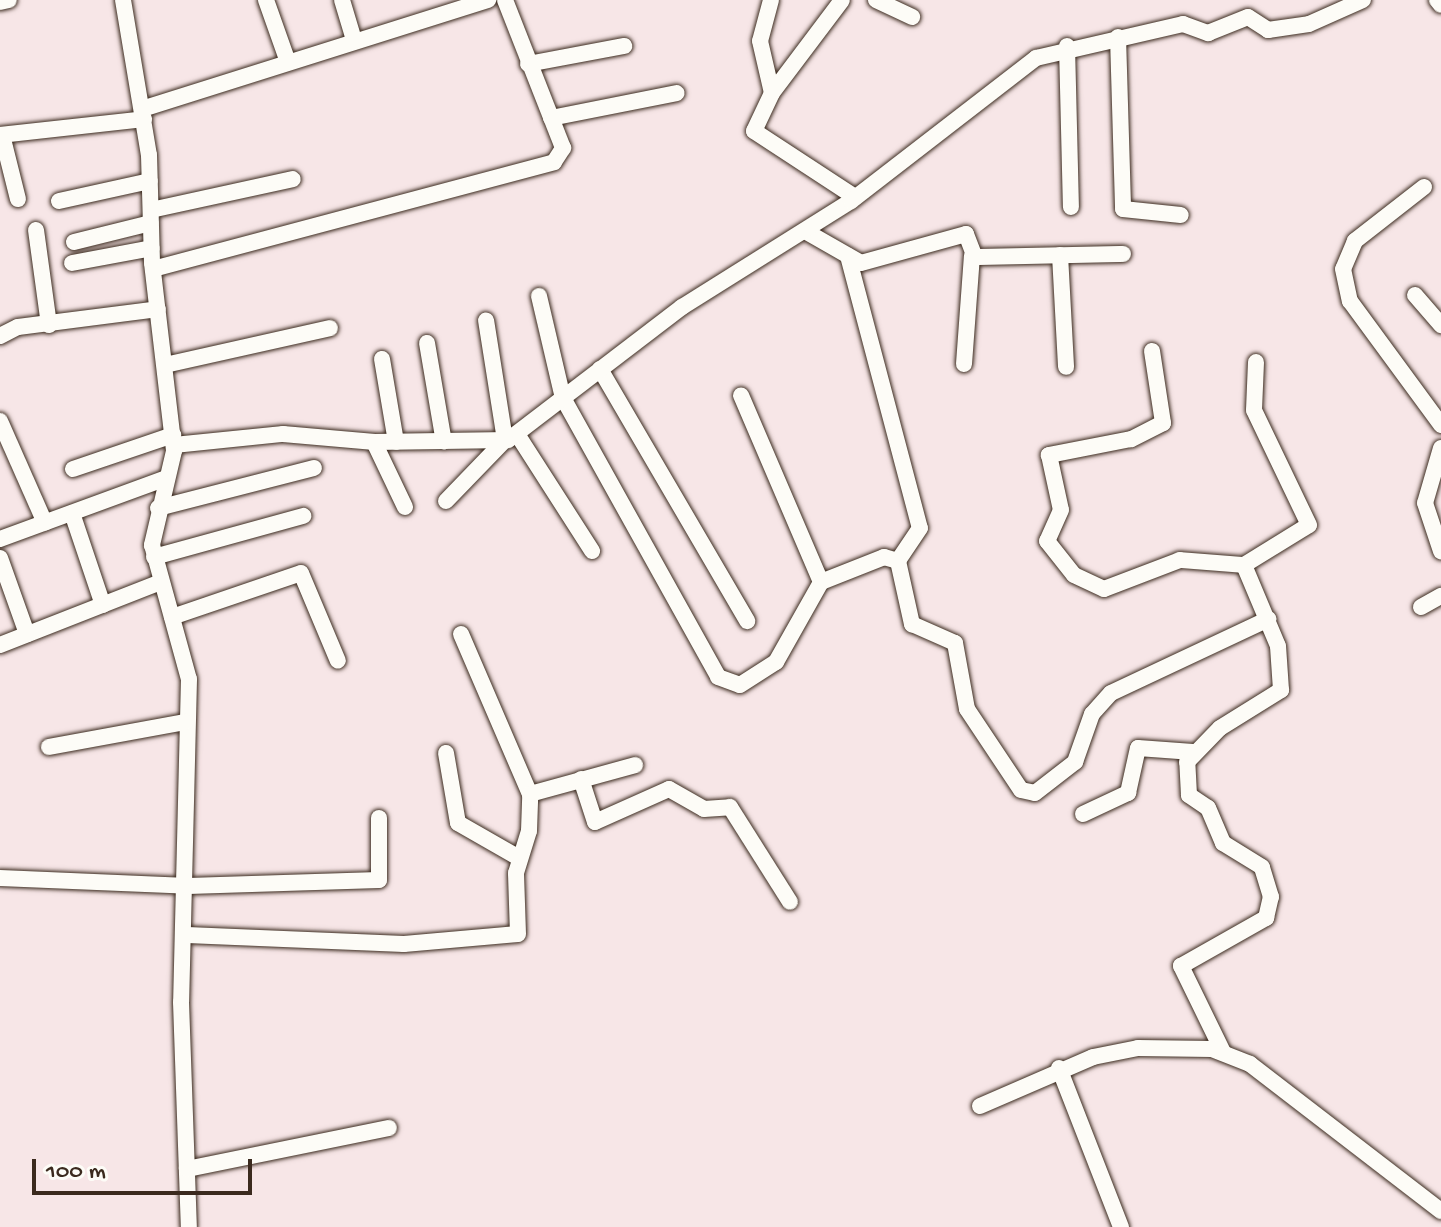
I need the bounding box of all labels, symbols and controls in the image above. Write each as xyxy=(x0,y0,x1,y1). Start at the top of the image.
scale bar xyxy=(36,1143,256,1193)
text: 100 m xyxy=(46,1158,106,1187)

